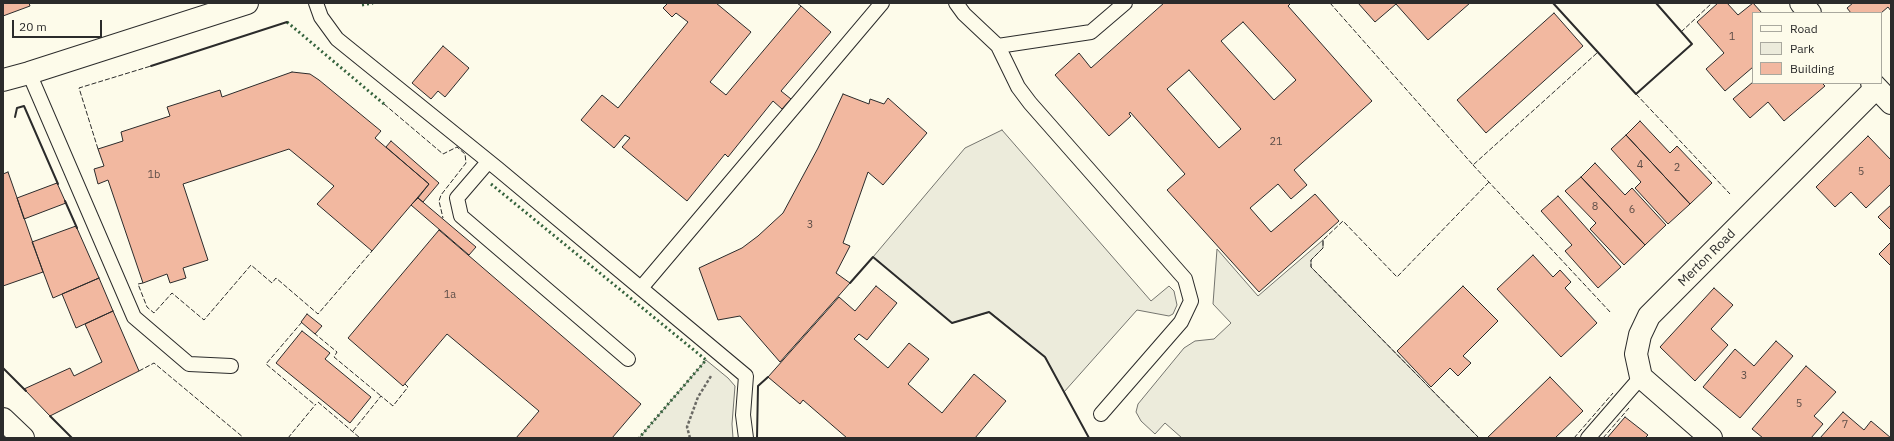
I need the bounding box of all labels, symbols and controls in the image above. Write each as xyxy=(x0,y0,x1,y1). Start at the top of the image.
scale bar xyxy=(14,12,104,38)
legend xyxy=(1752,12,1882,84)
text: 20 m xyxy=(19,19,47,34)
text: Road xyxy=(1790,21,1818,36)
house number: 1 xyxy=(1729,30,1735,44)
text: Park xyxy=(1790,41,1814,56)
text: Building xyxy=(1790,61,1834,76)
house number: 21 xyxy=(1269,135,1283,149)
house number: 4 xyxy=(1637,158,1643,172)
house number: 2 xyxy=(1674,161,1680,175)
house number: 5 xyxy=(1858,165,1864,179)
house number: 1b xyxy=(148,168,160,182)
house number: 8 xyxy=(1592,200,1598,214)
house number: 6 xyxy=(1629,203,1635,217)
house number: 3 xyxy=(807,218,813,232)
street label: Merton Road xyxy=(1675,226,1739,290)
house number: 1a xyxy=(444,288,456,302)
house number: 3 xyxy=(1741,369,1747,383)
house number: 5 xyxy=(1796,397,1802,411)
house number: 7 xyxy=(1842,418,1848,432)

